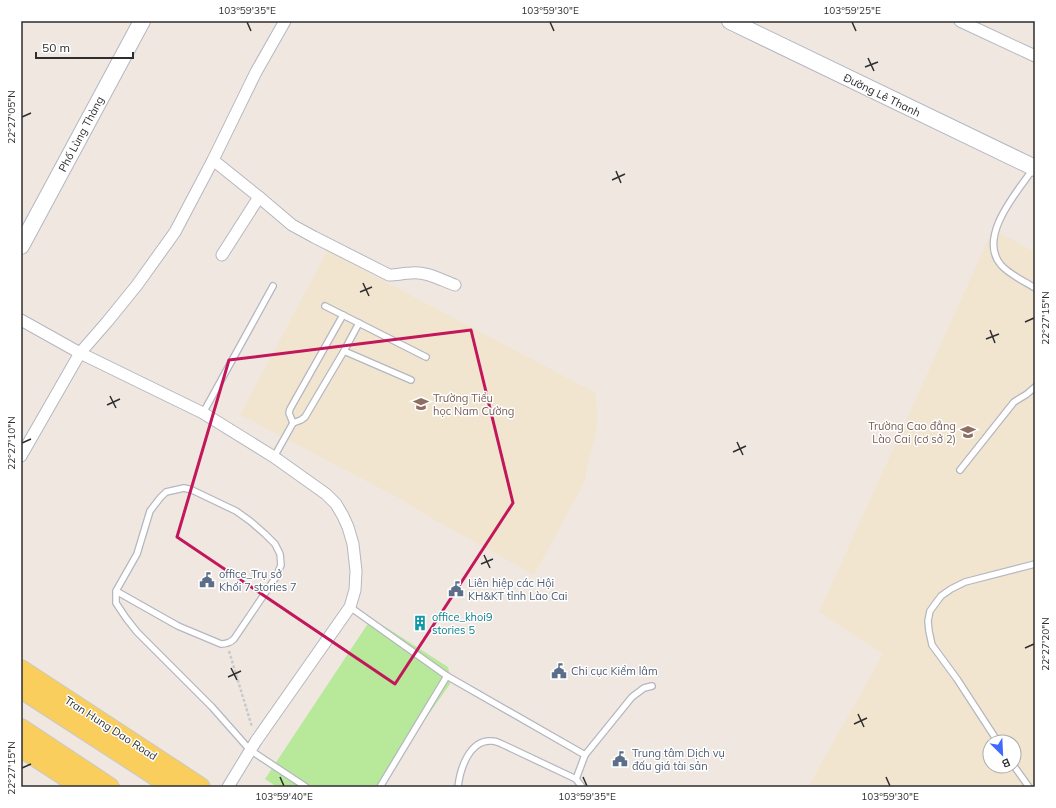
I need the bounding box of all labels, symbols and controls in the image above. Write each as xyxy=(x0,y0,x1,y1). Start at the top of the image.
text: 103°59'35"E xyxy=(218,4,276,17)
text: 103°59'30"E xyxy=(521,4,579,17)
text: 103°59'25"E xyxy=(823,4,881,17)
scale bar xyxy=(36,34,133,60)
text: 50 m xyxy=(42,40,70,55)
street label: Đường Lê Thanh xyxy=(841,70,923,120)
text: 22°27'05"N xyxy=(5,90,18,144)
street label: Phố Lùng Thàng xyxy=(55,94,107,174)
text: 22°27'15"N xyxy=(1039,291,1052,345)
place label: Trường Tiểu học Nam Cường xyxy=(433,391,515,418)
school or university icon: Trường Tiểu học Nam Cường xyxy=(412,395,430,413)
text: 22°27'10"N xyxy=(5,416,18,470)
place label: Trường Cao đẳng Lào Cai (cơ sở 2) xyxy=(868,419,956,446)
school or university icon: Trường Cao đẳng Lào Cai (cơ sở 2) xyxy=(959,423,977,441)
place label: office_Trụ sở Khối 7 stories 7 xyxy=(219,567,297,594)
public building icon: office_Trụ sở Khối 7 stories 7 xyxy=(198,571,216,589)
place label: Liên hiệp các Hội KH&KT tỉnh Lào Cai xyxy=(468,576,567,603)
public building icon: Liên hiệp các Hội KH&KT tỉnh Lào Cai xyxy=(447,580,465,598)
place label: office_khoi9 stories 5 xyxy=(432,610,493,637)
building icon: office_khoi9 stories 5 xyxy=(411,614,429,632)
text: 22°27'20"N xyxy=(1039,617,1052,671)
public building icon: Chi cục Kiểm lâm xyxy=(550,662,568,680)
place label: Chi cục Kiểm lâm xyxy=(571,664,658,678)
street label: Tran Hung Dao Road xyxy=(62,693,160,763)
north arrow xyxy=(982,734,1022,774)
text: 22°27'15"N xyxy=(5,741,18,795)
place label: Trung tâm Dịch vụ đấu giá tài sản xyxy=(632,746,725,773)
public building icon: Trung tâm Dịch vụ đấu giá tài sản xyxy=(611,750,629,768)
text: B xyxy=(999,755,1012,771)
text: 103°59'40"E xyxy=(255,790,313,803)
text: 103°59'35"E xyxy=(558,790,616,803)
text: 103°59'30"E xyxy=(861,790,919,803)

